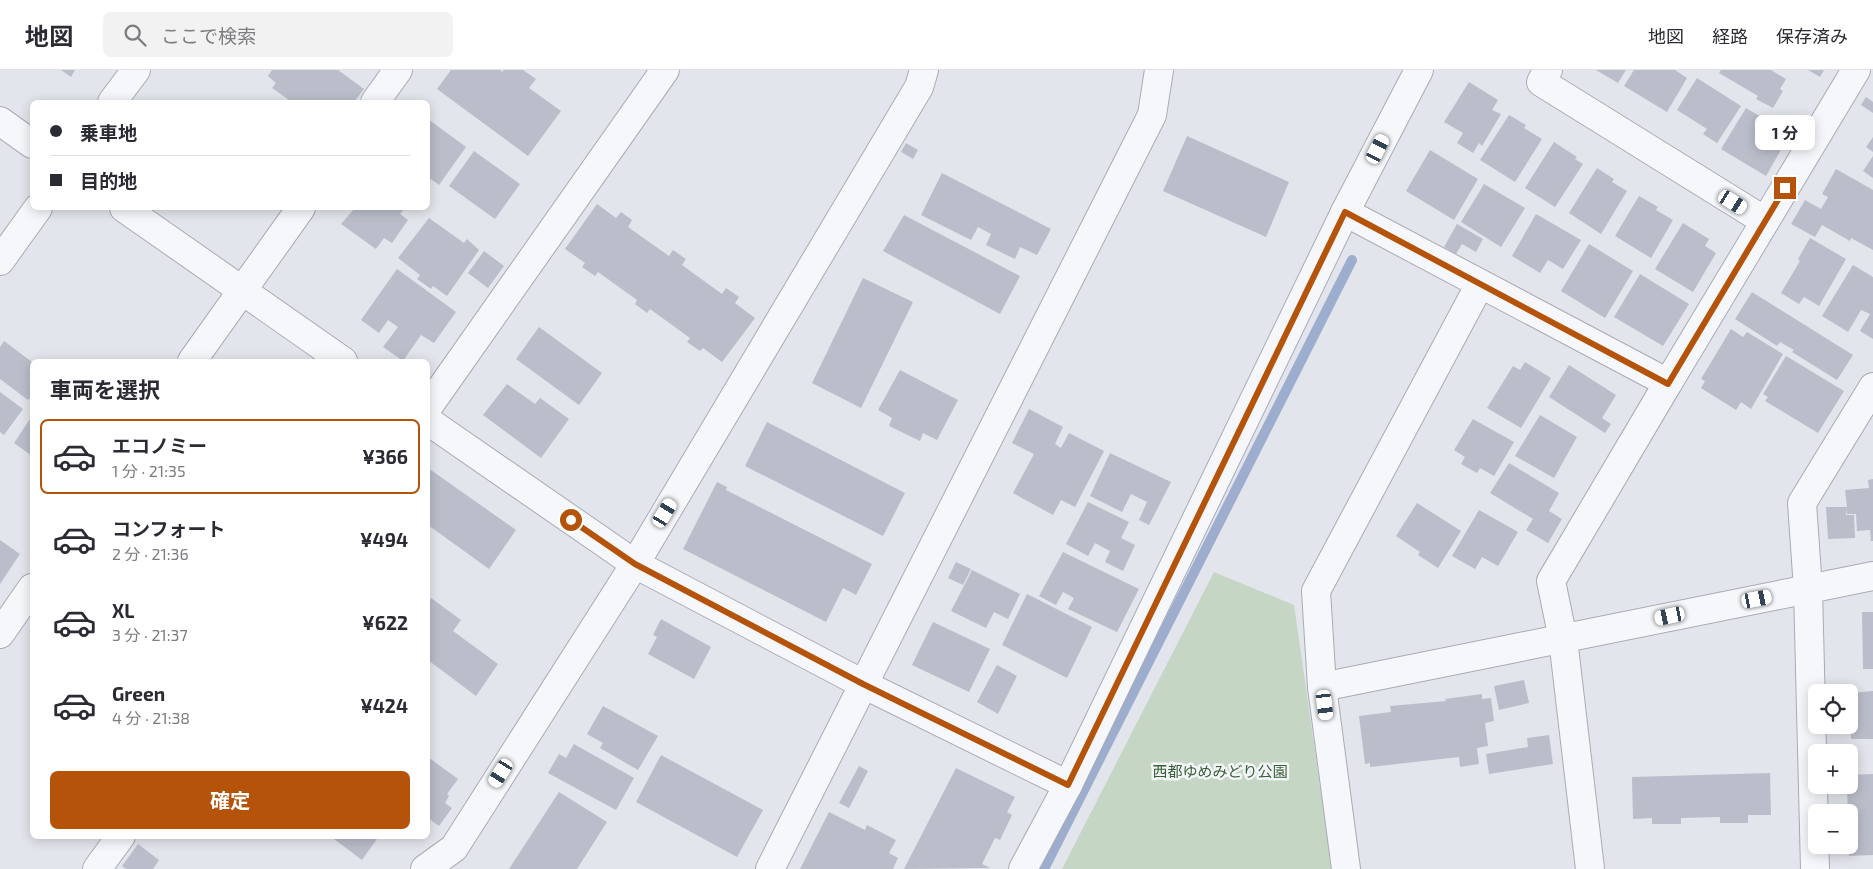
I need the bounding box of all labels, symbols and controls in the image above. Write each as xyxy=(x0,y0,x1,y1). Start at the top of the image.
search box xyxy=(103,12,453,57)
text: 地図 xyxy=(25,21,73,50)
icon: search xyxy=(121,21,149,49)
text: ここで検索 xyxy=(161,24,256,47)
text: 地図 xyxy=(1648,25,1684,47)
text: 経路 xyxy=(1712,25,1748,47)
text: 保存済み xyxy=(1776,25,1848,47)
callout: 1 分 xyxy=(1755,116,1815,150)
text: 乗車地 xyxy=(80,121,137,144)
text: 1 分 xyxy=(1772,123,1798,142)
car xyxy=(1364,132,1391,166)
text: 目的地 xyxy=(80,169,137,192)
route end xyxy=(1774,177,1796,199)
car xyxy=(1716,188,1749,216)
text: 車両を選択 xyxy=(50,376,160,402)
icon: car xyxy=(52,434,97,479)
text: エコノミー xyxy=(112,434,207,457)
text: ¥366 xyxy=(362,445,408,468)
text: 1 分 · 21:35 xyxy=(112,461,185,480)
car xyxy=(650,496,679,530)
route start xyxy=(560,509,582,531)
icon: car xyxy=(52,517,97,562)
text: コンフォート xyxy=(112,517,225,540)
text: ¥494 xyxy=(360,528,408,551)
text: 2 分 · 21:36 xyxy=(112,544,189,563)
car xyxy=(1740,589,1773,609)
text: XL xyxy=(112,599,134,622)
icon: car xyxy=(52,600,97,645)
car xyxy=(1653,606,1686,626)
text: ¥622 xyxy=(362,611,408,634)
text: 3 分 · 21:37 xyxy=(112,625,188,644)
text: Green xyxy=(112,682,165,705)
icon: car xyxy=(52,683,97,728)
map controls xyxy=(1808,684,1858,854)
button: locate xyxy=(1808,684,1858,734)
car xyxy=(1315,689,1334,721)
text: ¥424 xyxy=(360,694,408,717)
text: 4 分 · 21:38 xyxy=(112,708,190,727)
button: + xyxy=(1808,744,1858,794)
car xyxy=(486,756,515,790)
park label: 西都ゆめみどり公園 xyxy=(1152,762,1288,780)
button: 確定 xyxy=(50,771,410,829)
button: − xyxy=(1808,804,1858,854)

